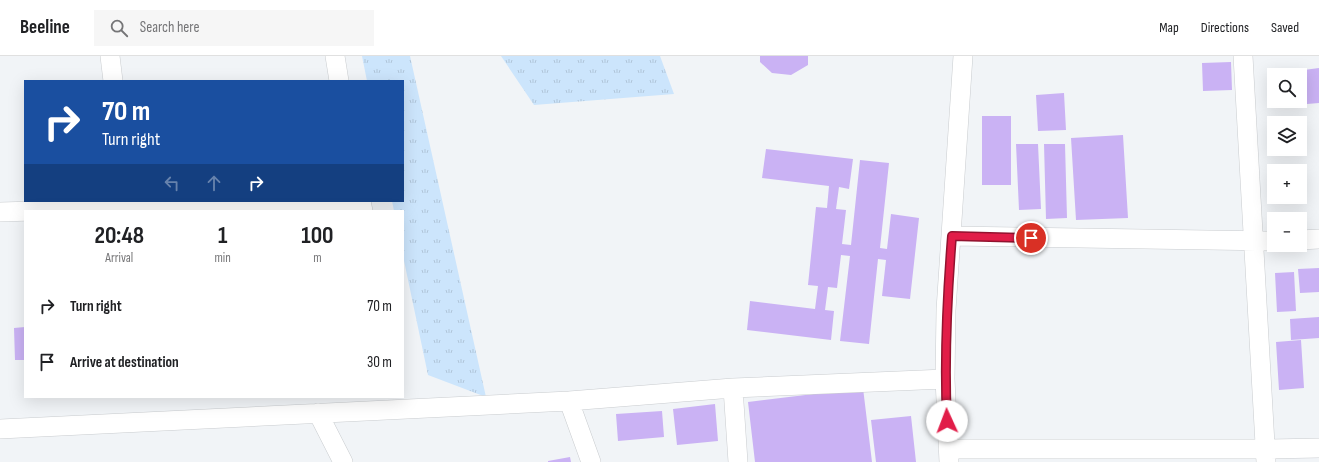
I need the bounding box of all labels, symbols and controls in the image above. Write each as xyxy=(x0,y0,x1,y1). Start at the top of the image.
search box xyxy=(94,10,374,46)
text: Beeline xyxy=(20,16,70,39)
icon: search xyxy=(108,17,130,39)
text: Search here xyxy=(140,18,199,37)
text: Map xyxy=(1159,19,1179,36)
text: Directions xyxy=(1201,19,1249,36)
text: Saved xyxy=(1271,19,1299,36)
map controls xyxy=(1267,68,1307,252)
button: search xyxy=(1267,68,1307,108)
text: 70 m xyxy=(102,95,150,128)
icon: right xyxy=(36,96,88,148)
button: layers xyxy=(1267,116,1307,156)
text: Turn right xyxy=(102,129,160,150)
button: + xyxy=(1267,164,1307,204)
icon: left xyxy=(161,172,183,194)
icon: ahead xyxy=(203,172,225,194)
icon: right xyxy=(245,172,267,194)
button: − xyxy=(1267,212,1307,252)
text: 20:48 xyxy=(94,221,144,250)
text: 1 xyxy=(218,221,227,250)
text: 100 xyxy=(301,221,334,250)
pin xyxy=(1014,221,1048,255)
icon: arrive xyxy=(1020,227,1042,249)
text: Arrival xyxy=(105,250,133,266)
text: min xyxy=(214,250,231,266)
text: m xyxy=(313,250,322,266)
icon: right xyxy=(36,295,58,317)
text: Turn right xyxy=(70,297,122,316)
text: 70 m xyxy=(367,297,392,316)
icon: arrive xyxy=(36,351,58,373)
text: Arrive at destination xyxy=(70,353,179,372)
text: 30 m xyxy=(367,353,392,372)
position arrow xyxy=(926,400,968,442)

